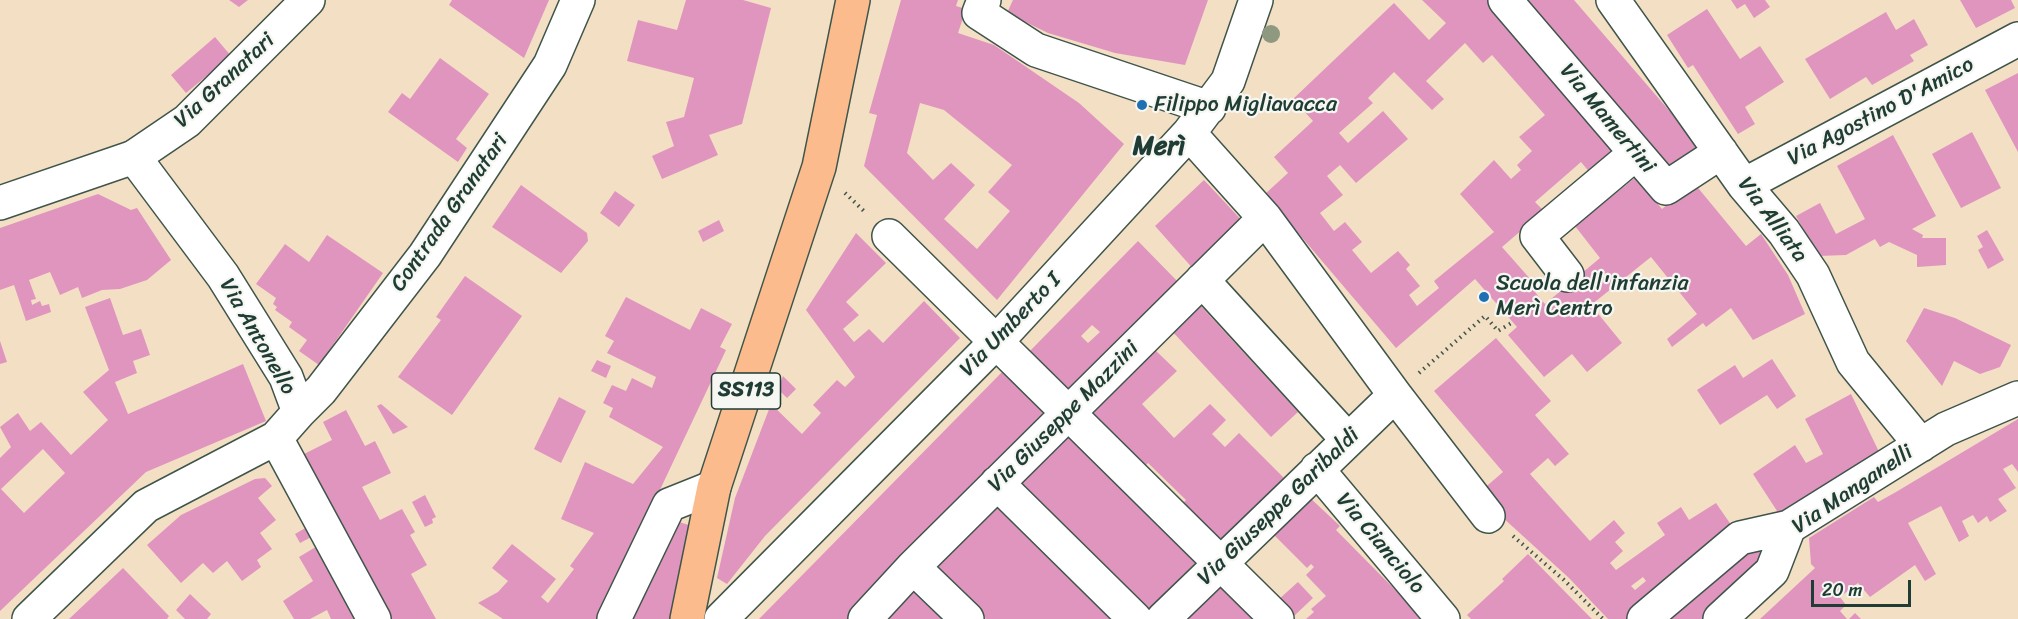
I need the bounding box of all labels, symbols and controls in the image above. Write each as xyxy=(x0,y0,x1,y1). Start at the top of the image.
street label: Via Granatari xyxy=(169,28,281,134)
street label: Via Agostino D'Amico xyxy=(1783,52,1979,172)
street label: Via Mamertini xyxy=(1554,59,1660,179)
place label: Filippo Migliavacca xyxy=(1154,92,1337,118)
marker: Filippo Migliavacca xyxy=(1135,98,1149,112)
street label: Contrada Granatari xyxy=(386,129,514,297)
district label: Merì xyxy=(1133,131,1185,163)
street label: Via Alliata xyxy=(1731,172,1813,268)
street label: Via Umberto I xyxy=(955,267,1067,383)
place label: Scuola dell'infanzia Merì Centro xyxy=(1496,271,1689,322)
street label: Via Antonello xyxy=(213,274,301,400)
marker: Scuola dell'infanzia Merì Centro xyxy=(1477,290,1491,304)
street label: Via Giuseppe Mazzini xyxy=(983,336,1145,498)
road number: SS113 xyxy=(712,373,780,409)
street label: Via Giuseppe Garibaldi xyxy=(1192,423,1366,591)
street label: Via Manganelli xyxy=(1788,440,1918,540)
street label: Via Cianciolo xyxy=(1330,488,1430,600)
scale bar xyxy=(1814,568,1914,606)
text: 20 m xyxy=(1822,574,1862,606)

